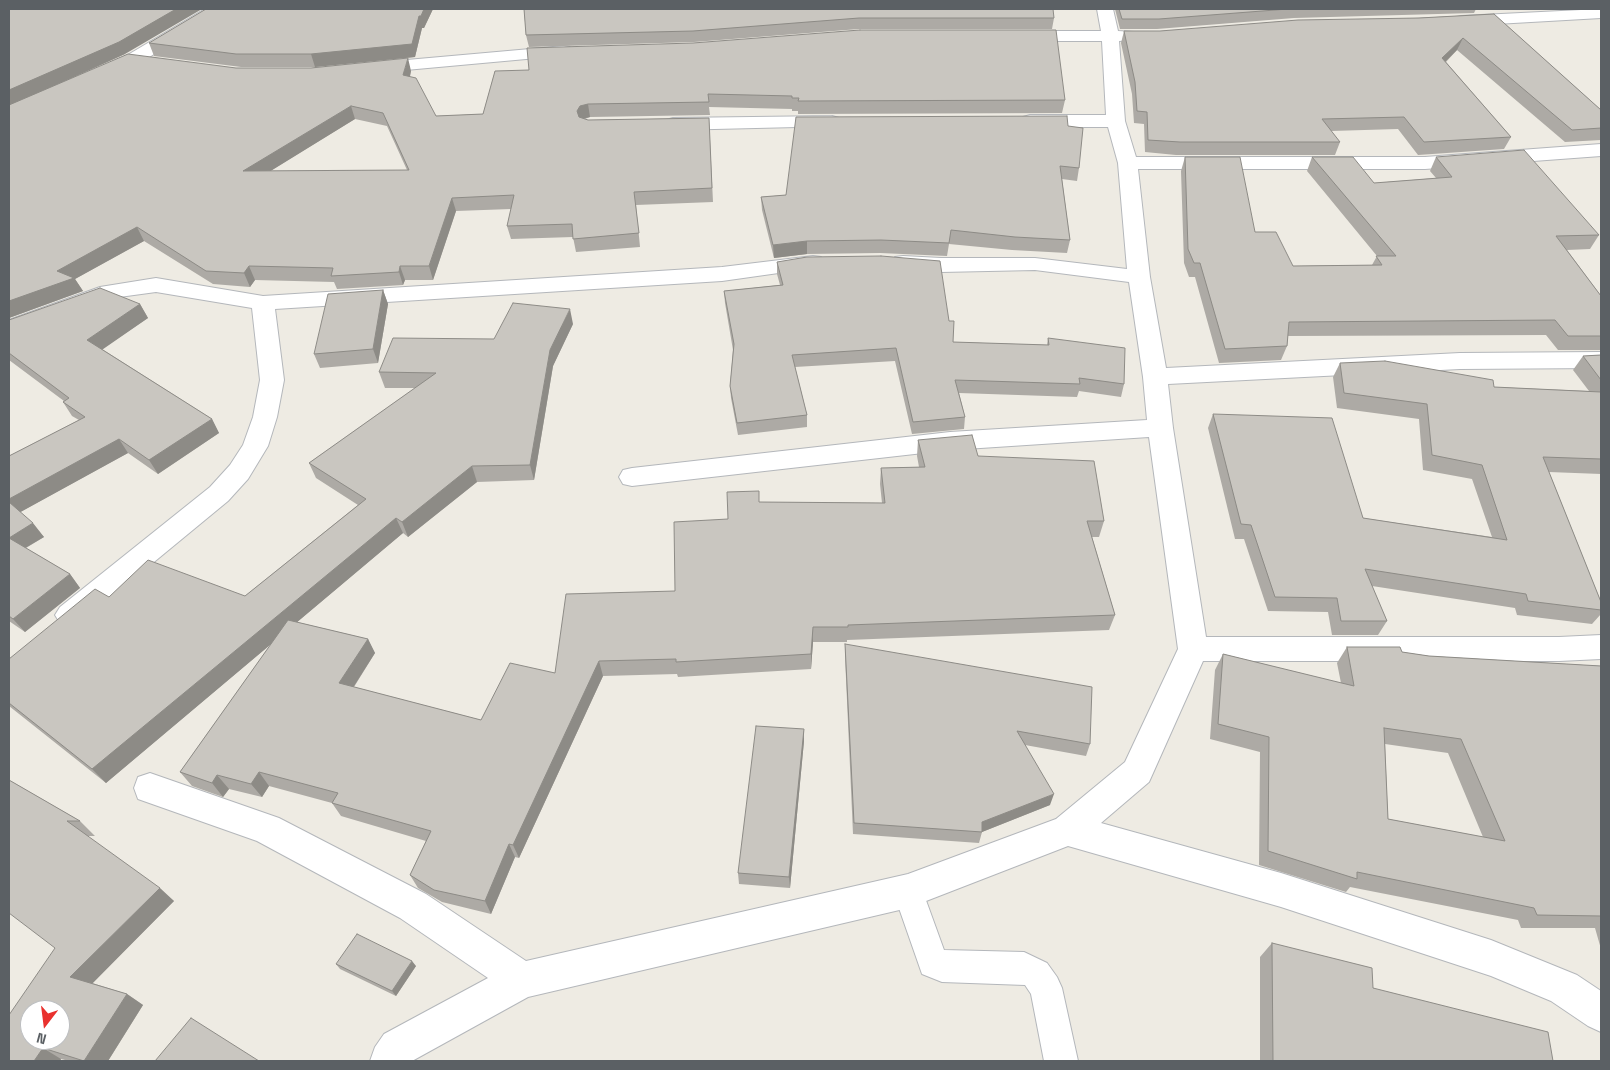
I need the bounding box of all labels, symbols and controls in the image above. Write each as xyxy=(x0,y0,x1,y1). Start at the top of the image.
north arrow xyxy=(20,1000,70,1050)
text: N xyxy=(35,1029,48,1048)

